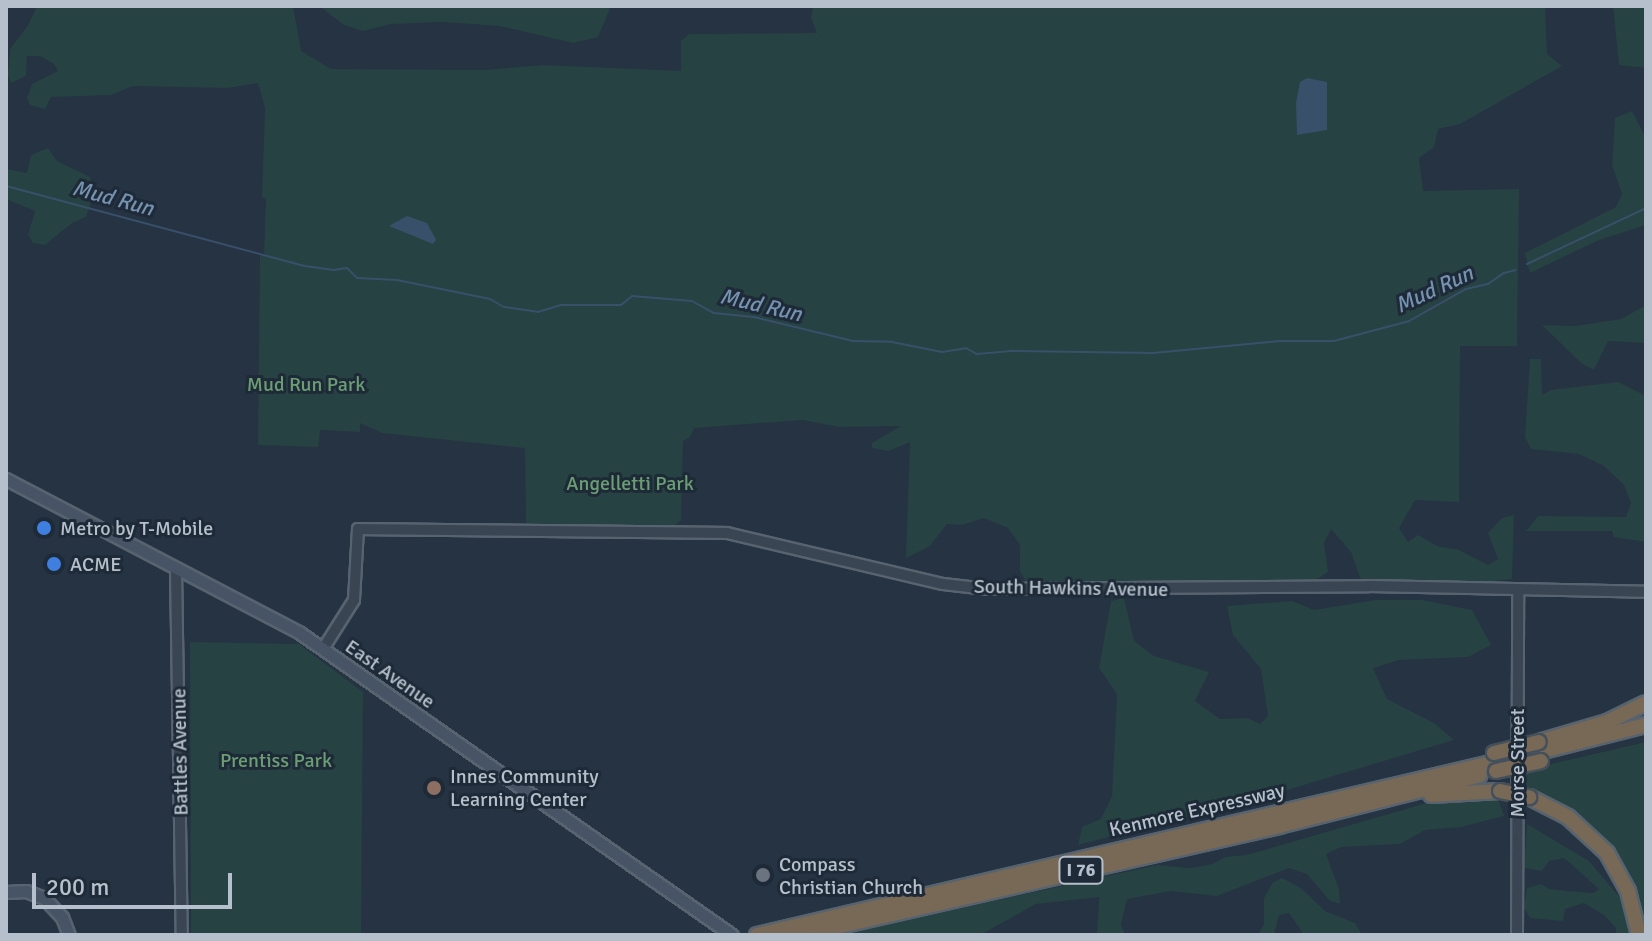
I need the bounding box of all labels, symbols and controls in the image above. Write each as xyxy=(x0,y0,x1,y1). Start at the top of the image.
water label: Mud Run xyxy=(69,175,157,221)
water label: Mud Run xyxy=(1391,259,1477,319)
water label: Mud Run xyxy=(718,283,804,327)
park label: Mud Run Park xyxy=(247,372,365,396)
park label: Angelletti Park xyxy=(566,471,694,495)
place label: Metro by T-Mobile xyxy=(60,516,213,540)
marker: Metro by T-Mobile xyxy=(35,519,53,537)
place label: ACME xyxy=(70,552,122,576)
marker: ACME xyxy=(45,555,63,573)
street label: South Hawkins Avenue xyxy=(974,574,1168,602)
street label: East Avenue xyxy=(341,634,439,714)
street label: Battles Avenue xyxy=(167,688,193,816)
street label: Morse Street xyxy=(1505,708,1529,818)
park label: Prentiss Park xyxy=(220,748,332,772)
place label: Innes Community Learning Center xyxy=(450,764,599,811)
street label: Kenmore Expressway xyxy=(1107,778,1287,842)
marker: Innes Community Learning Center xyxy=(425,779,443,797)
place label: Compass Christian Church xyxy=(779,852,923,899)
road number: I 76 xyxy=(1057,856,1105,884)
scale bar xyxy=(36,857,236,907)
marker: Compass Christian Church xyxy=(754,866,772,884)
text: 200 m xyxy=(46,872,109,902)

